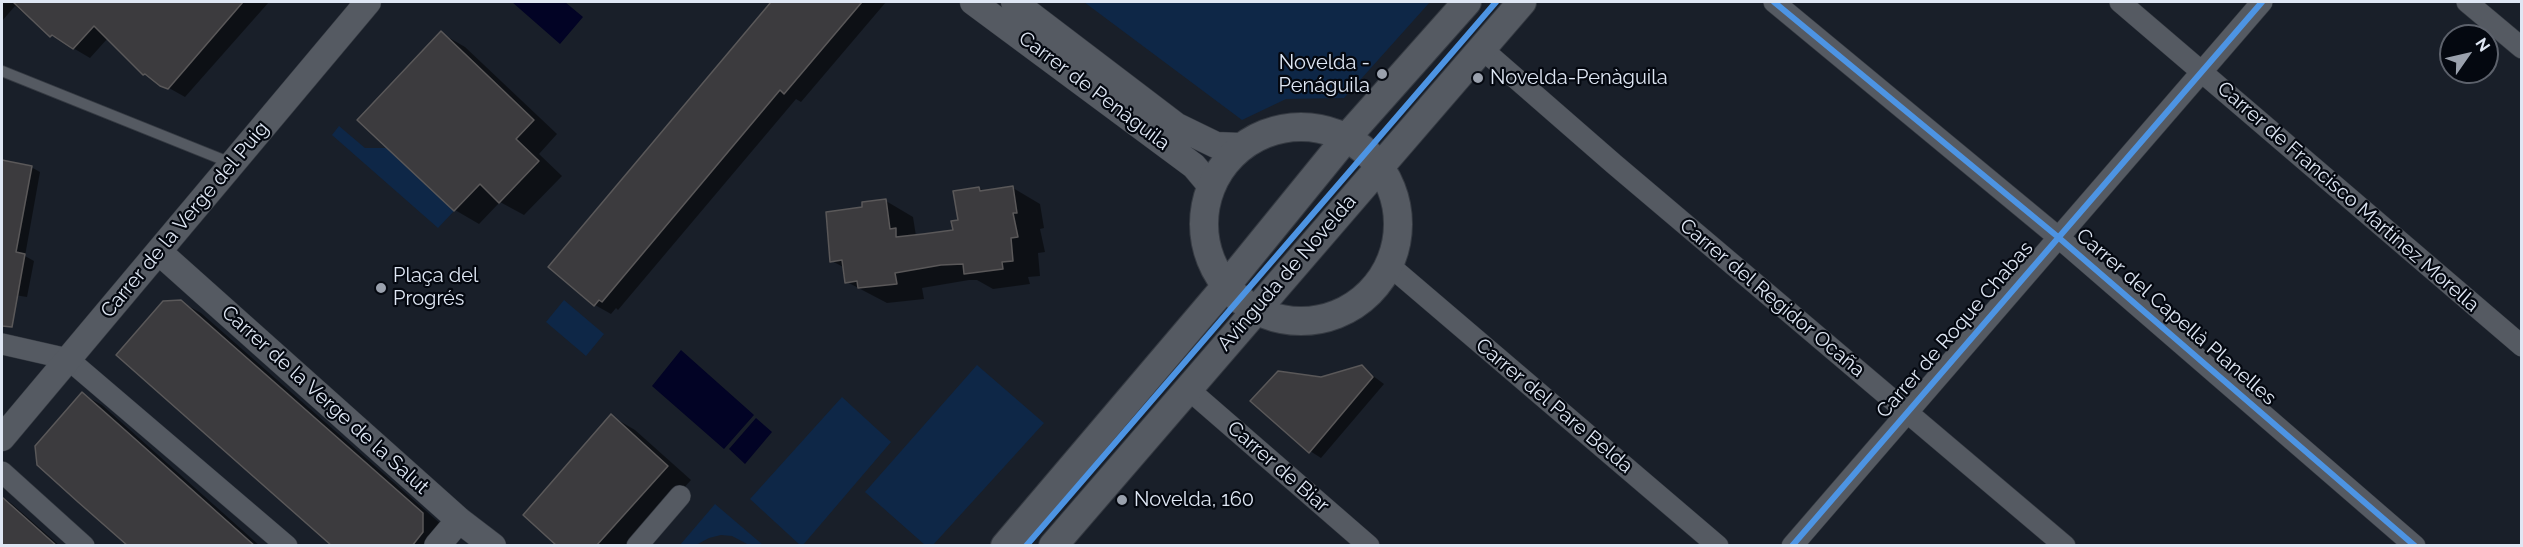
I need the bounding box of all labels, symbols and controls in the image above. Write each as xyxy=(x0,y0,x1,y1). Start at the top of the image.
north arrow xyxy=(2439,24,2499,84)
street label: Carrer de Penàguila xyxy=(1014,26,1174,156)
text: N xyxy=(2471,34,2494,55)
place label: Novelda - Penáguila xyxy=(1279,51,1370,98)
place label: Novelda-Penàguila xyxy=(1490,66,1668,90)
marker: Novelda - Penáguila xyxy=(1375,67,1389,81)
marker: Novelda-Penàguila xyxy=(1471,71,1485,85)
street label: Carrer de Francisco Martínez Morella xyxy=(2212,77,2484,317)
street label: Carrer de la Verge del Puig xyxy=(96,117,274,323)
street label: Avinguda de Novelda xyxy=(1213,190,1361,356)
street label: Carrer del Regidor Ocaña xyxy=(1675,214,1869,382)
street label: Carrer del Capellà Planelles xyxy=(2071,224,2281,410)
street label: Carrer de Roque Chabas xyxy=(1872,237,2038,423)
place label: Plaça del Progrés xyxy=(393,264,478,311)
marker: Plaça del Progrés xyxy=(374,281,388,295)
street label: Carrer de la Verge de la Salut xyxy=(216,301,434,499)
street label: Carrer del Pare Belda xyxy=(1471,333,1637,479)
street label: Carrer de Biar xyxy=(1222,416,1334,518)
place label: Novelda, 160 xyxy=(1134,488,1254,512)
marker: Novelda, 160 xyxy=(1115,493,1129,507)

